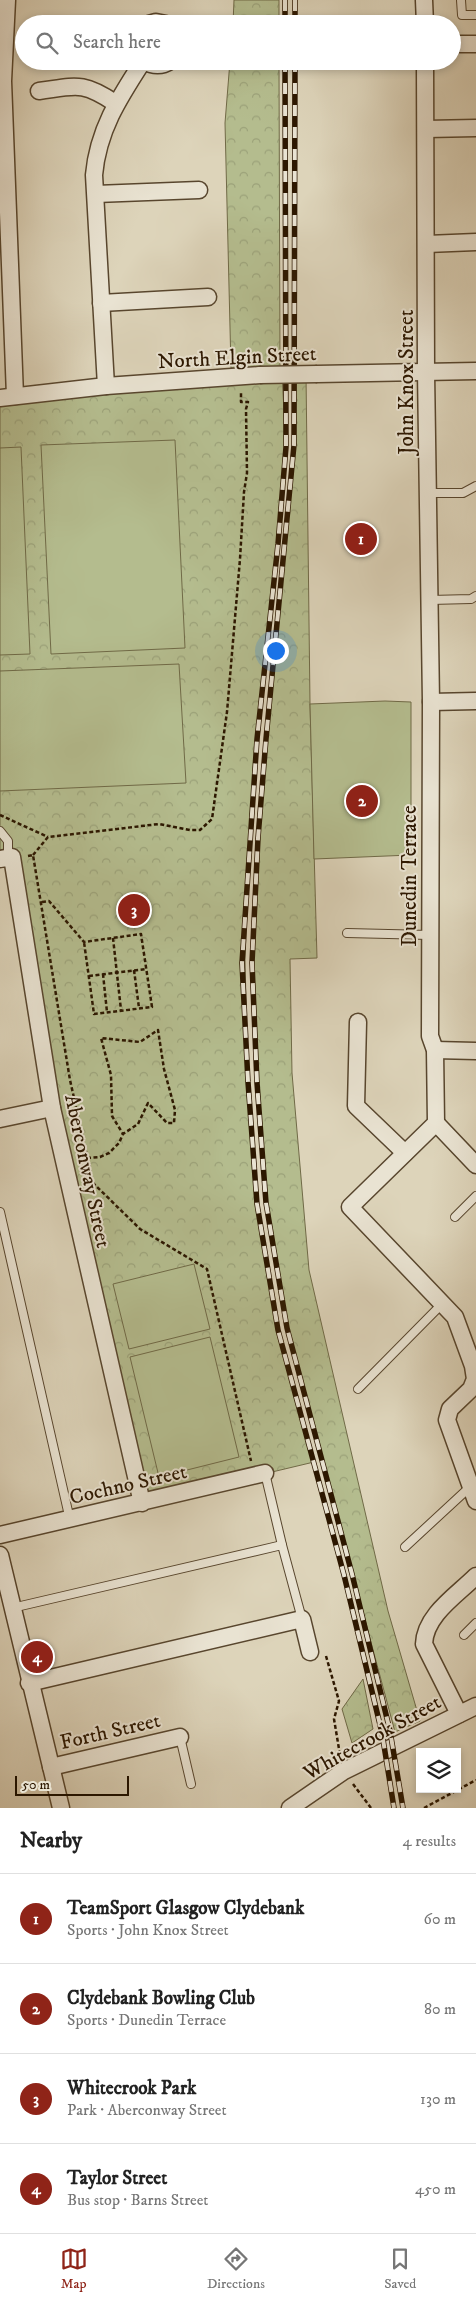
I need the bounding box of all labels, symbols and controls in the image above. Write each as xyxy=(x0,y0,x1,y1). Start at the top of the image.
search box xyxy=(15,15,461,70)
icon: search xyxy=(33,29,61,57)
text: Search here xyxy=(73,31,161,54)
street label: John Knox Street xyxy=(394,309,420,456)
street label: North Elgin Street xyxy=(157,341,317,375)
pin: 1 xyxy=(345,520,377,558)
your location xyxy=(263,638,289,664)
pin: 2 xyxy=(346,782,378,820)
street label: Dunedin Terrace xyxy=(397,805,423,947)
pin: 3 xyxy=(118,891,150,929)
street label: Aberconway Street xyxy=(58,1092,116,1251)
street label: Cochno Street xyxy=(67,1459,190,1511)
pin: 4 xyxy=(21,1638,53,1676)
street label: Whitecrook Street xyxy=(298,1689,446,1787)
street label: Forth Street xyxy=(58,1708,163,1756)
map controls xyxy=(416,1748,461,1793)
button: layers xyxy=(416,1748,461,1793)
scale bar xyxy=(15,1773,129,1796)
text: 50 m xyxy=(22,1776,50,1794)
text: Nearby xyxy=(20,1828,82,1854)
text: 4 results xyxy=(403,1831,456,1851)
text: TeamSport Glasgow Clydebank xyxy=(67,1897,304,1920)
text: 1 xyxy=(33,1909,39,1929)
text: 60 m xyxy=(424,1909,456,1929)
text: Sports · John Knox Street xyxy=(67,1920,229,1940)
text: Clydebank Bowling Club xyxy=(67,1987,255,2010)
text: 2 xyxy=(32,1999,40,2019)
text: 80 m xyxy=(424,1999,456,2019)
text: Sports · Dunedin Terrace xyxy=(67,2010,226,2030)
text: Whitecrook Park xyxy=(67,2077,196,2100)
text: 3 xyxy=(33,2089,39,2109)
text: 130 m xyxy=(420,2089,456,2109)
text: Park · Aberconway Street xyxy=(67,2100,227,2120)
text: Taylor Street xyxy=(67,2167,167,2190)
text: 4 xyxy=(31,2179,41,2199)
text: 450 m xyxy=(415,2179,456,2199)
text: Bus stop · Barns Street xyxy=(67,2190,208,2210)
tab: Map xyxy=(60,2245,88,2293)
tab: Directions xyxy=(207,2245,265,2293)
tab: Saved xyxy=(384,2245,416,2293)

